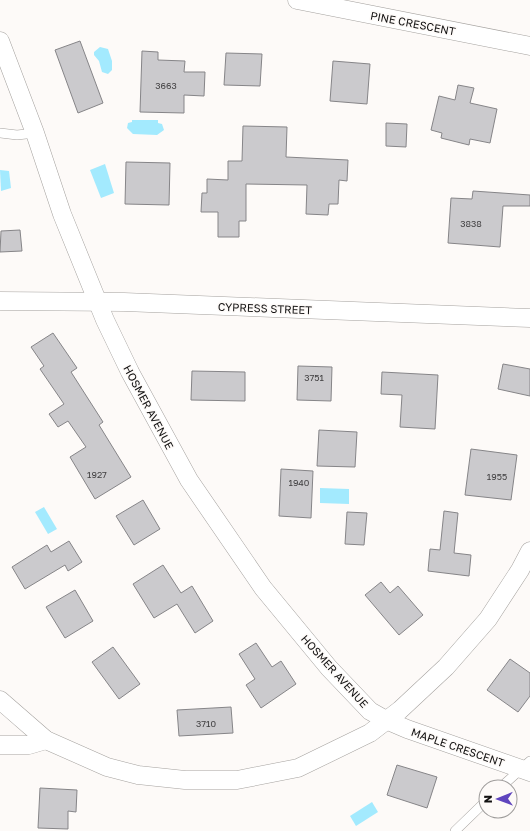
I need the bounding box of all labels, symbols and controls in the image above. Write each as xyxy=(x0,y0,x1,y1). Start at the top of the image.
street label: PINE CRESCENT xyxy=(369,8,457,38)
house number: 3663 xyxy=(155,80,177,91)
house number: 3838 xyxy=(460,218,482,229)
street label: CYPRESS STREET xyxy=(218,300,312,316)
street label: HOSMER AVENUE xyxy=(121,363,177,452)
house number: 3751 xyxy=(304,372,324,383)
house number: 1927 xyxy=(87,469,107,480)
house number: 1955 xyxy=(487,471,507,482)
house number: 1940 xyxy=(289,477,310,488)
street label: HOSMER AVENUE xyxy=(299,632,371,710)
house number: 3710 xyxy=(196,718,216,729)
street label: MAPLE CRESCENT xyxy=(410,725,507,769)
north arrow xyxy=(478,779,518,819)
text: N xyxy=(481,795,494,803)

